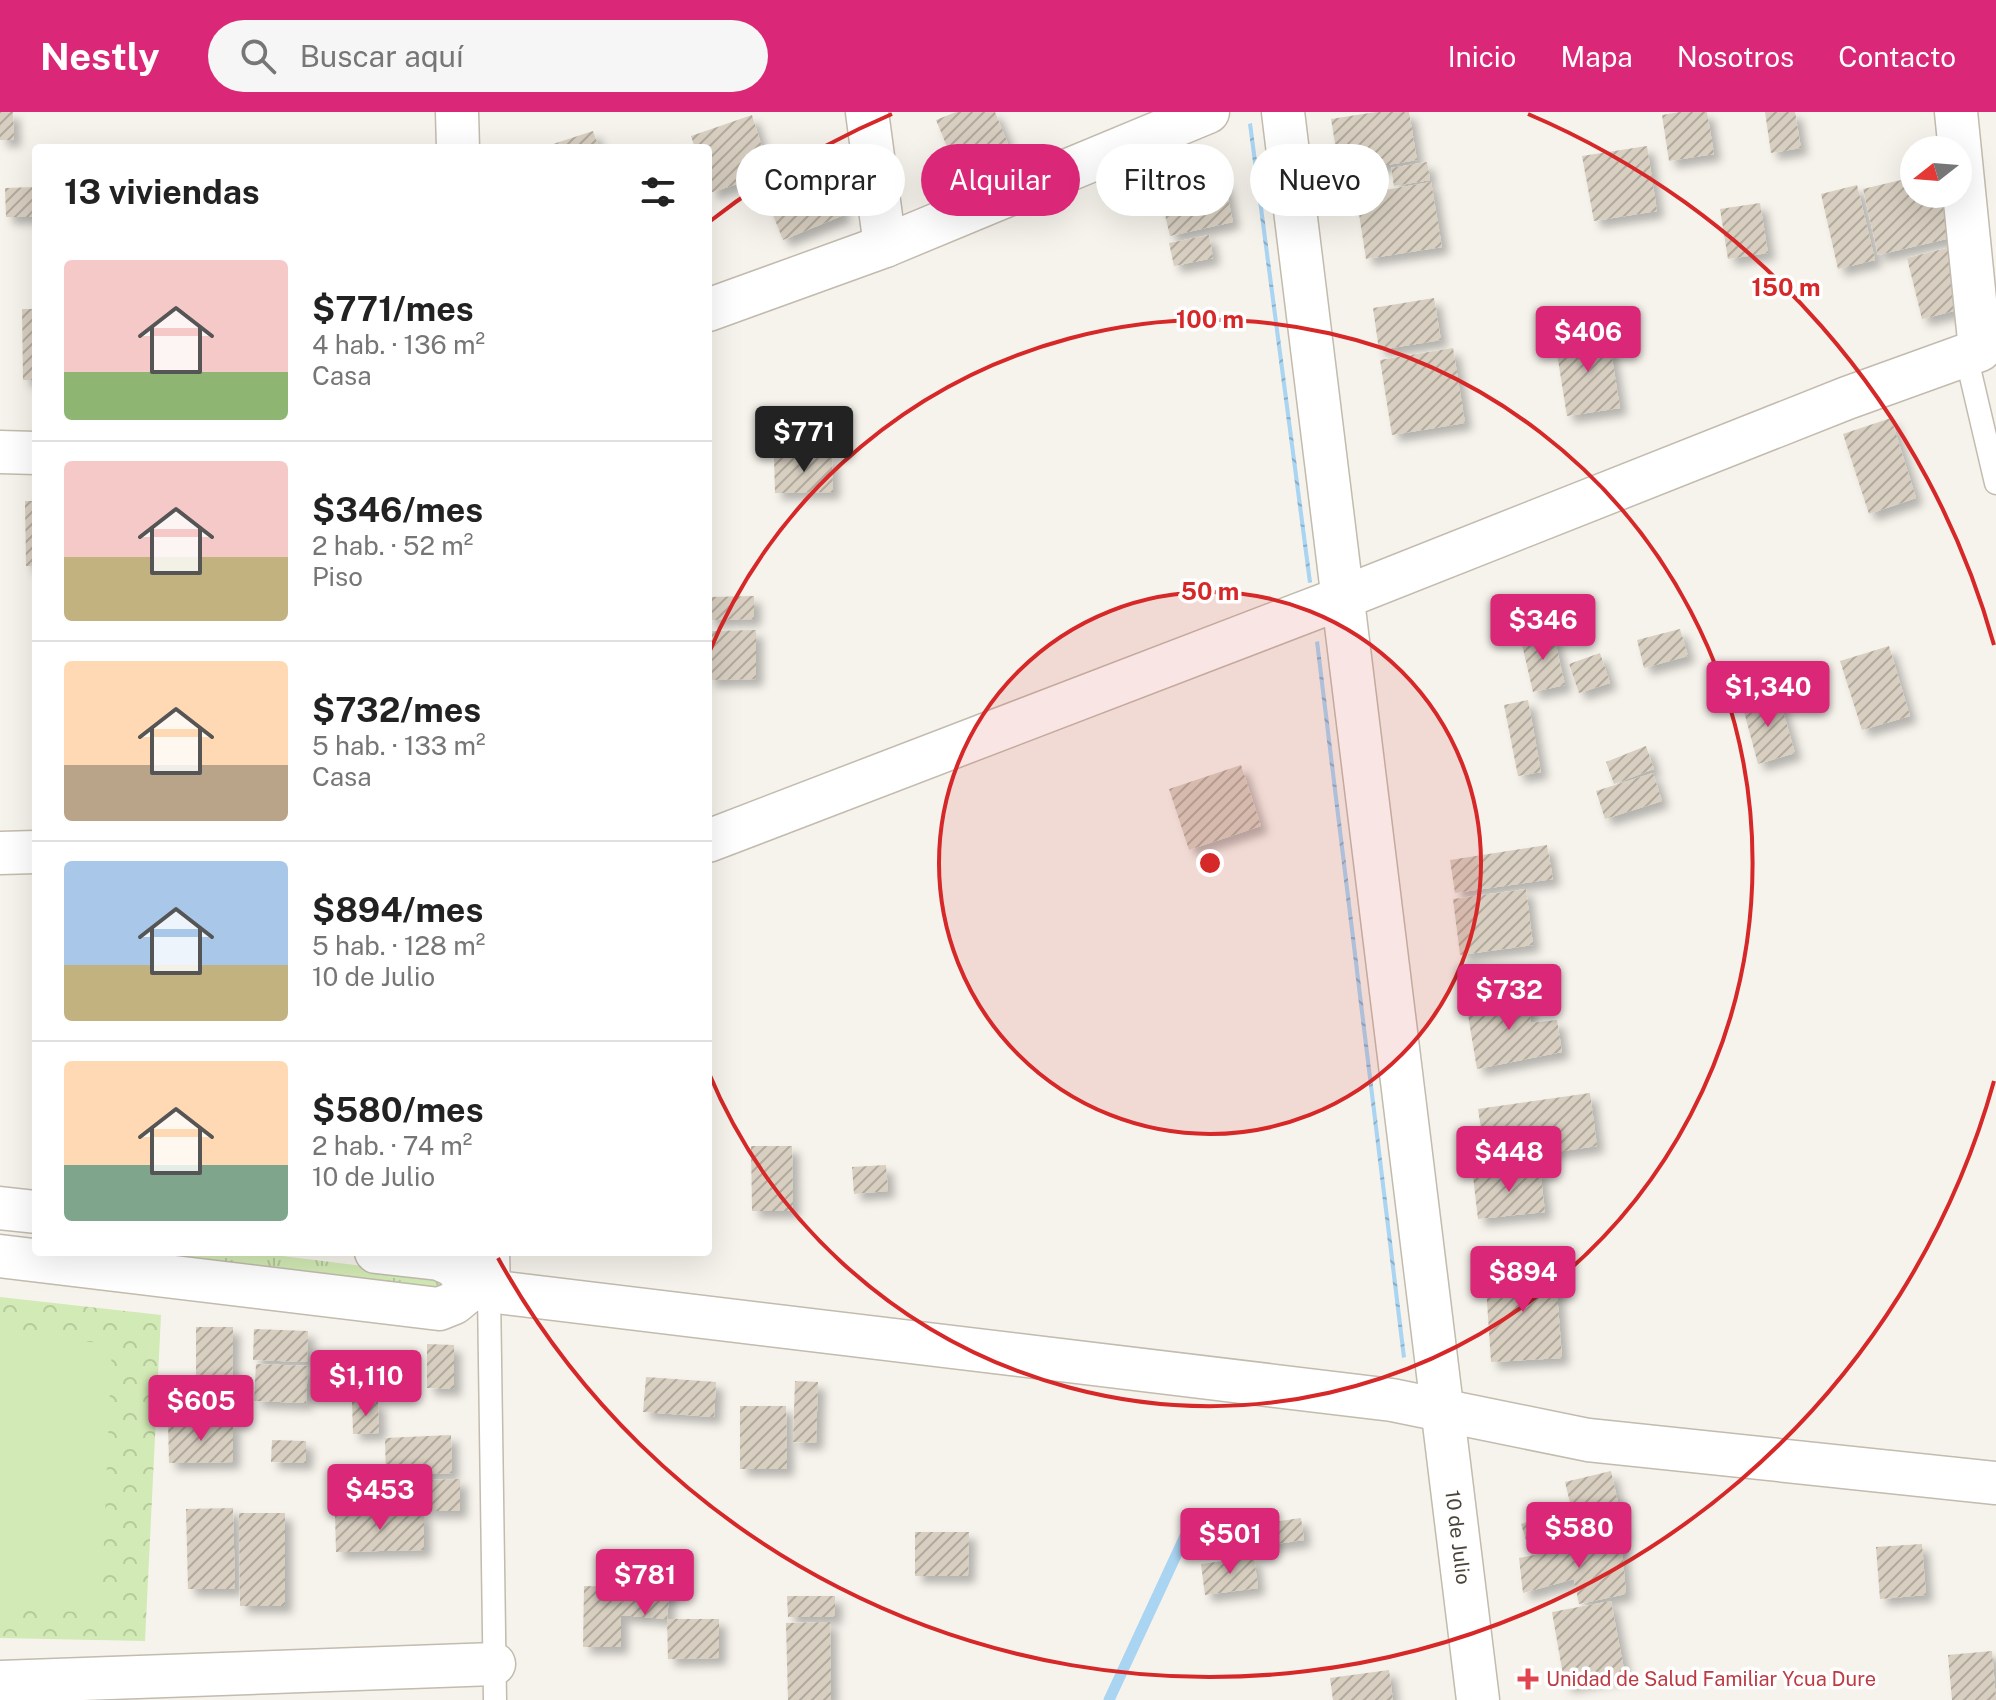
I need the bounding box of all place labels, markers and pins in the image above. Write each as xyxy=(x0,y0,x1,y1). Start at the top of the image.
pin: $406 xyxy=(1541,306,1635,374)
pin: $771 xyxy=(757,406,851,474)
pin: $346 xyxy=(1496,594,1590,662)
pin: $1,340 xyxy=(1703,661,1833,729)
centre of rings xyxy=(1196,849,1224,877)
pin: $732 xyxy=(1462,964,1556,1032)
pin: $448 xyxy=(1462,1126,1556,1194)
pin: $894 xyxy=(1476,1246,1570,1314)
pin: $1,110 xyxy=(301,1350,431,1418)
pin: $605 xyxy=(154,1375,248,1443)
pin: $453 xyxy=(333,1464,427,1532)
pin: $580 xyxy=(1532,1502,1626,1570)
pin: $501 xyxy=(1183,1508,1277,1576)
pin: $781 xyxy=(598,1549,692,1617)
place label: Unidad de Salud Familiar Ycua Dure xyxy=(1546,1667,1876,1691)
marker: Unidad de Salud Familiar Ycua Dure xyxy=(1517,1668,1539,1690)

